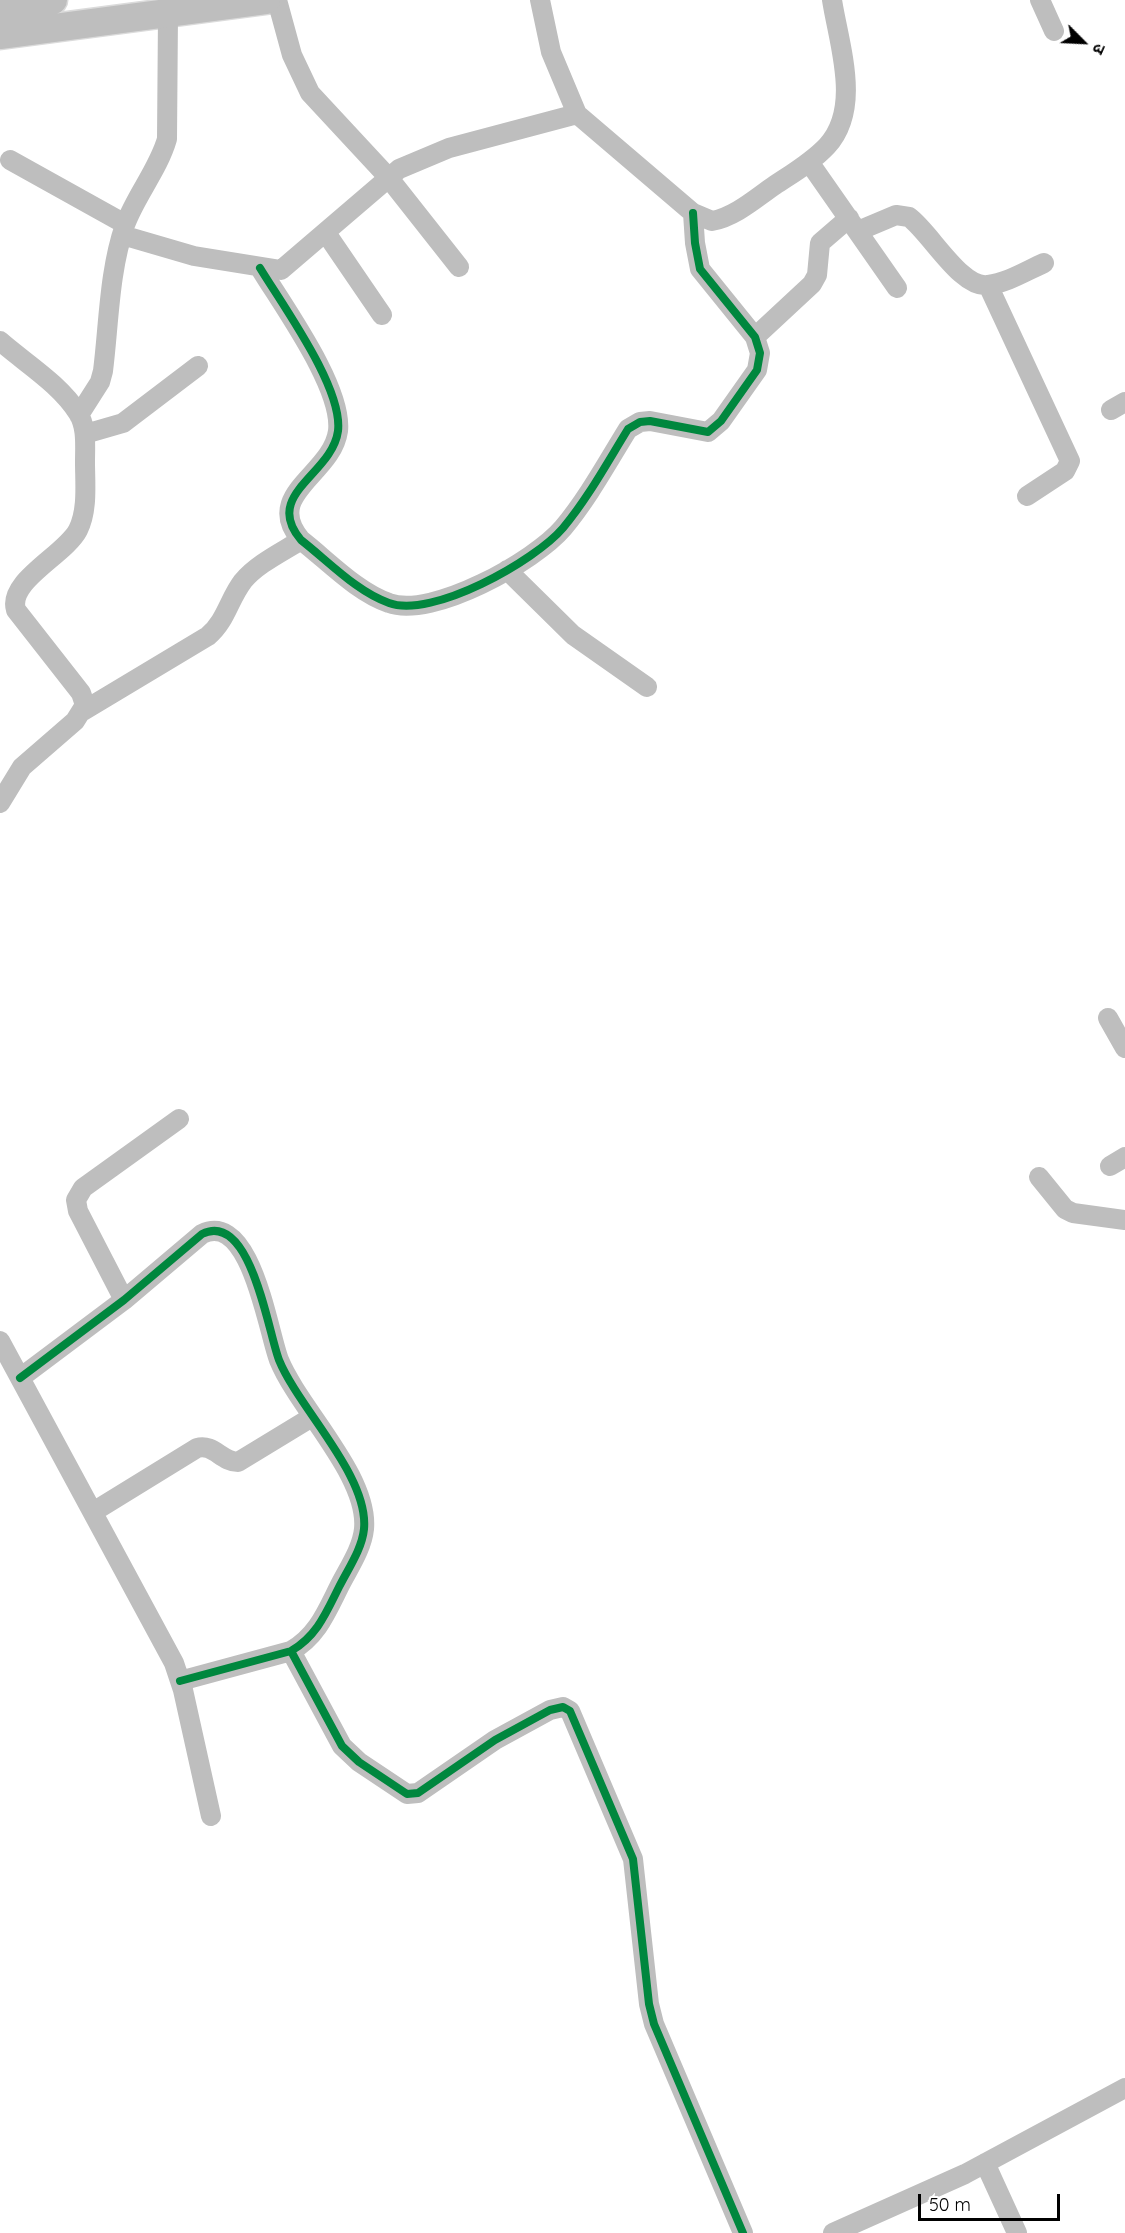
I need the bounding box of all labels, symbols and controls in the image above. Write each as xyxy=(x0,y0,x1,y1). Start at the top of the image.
north arrow xyxy=(1053,12,1113,72)
text: उ xyxy=(1088,41,1110,58)
scale bar xyxy=(921,2182,1064,2220)
text: 50 m xyxy=(929,2193,971,2216)

